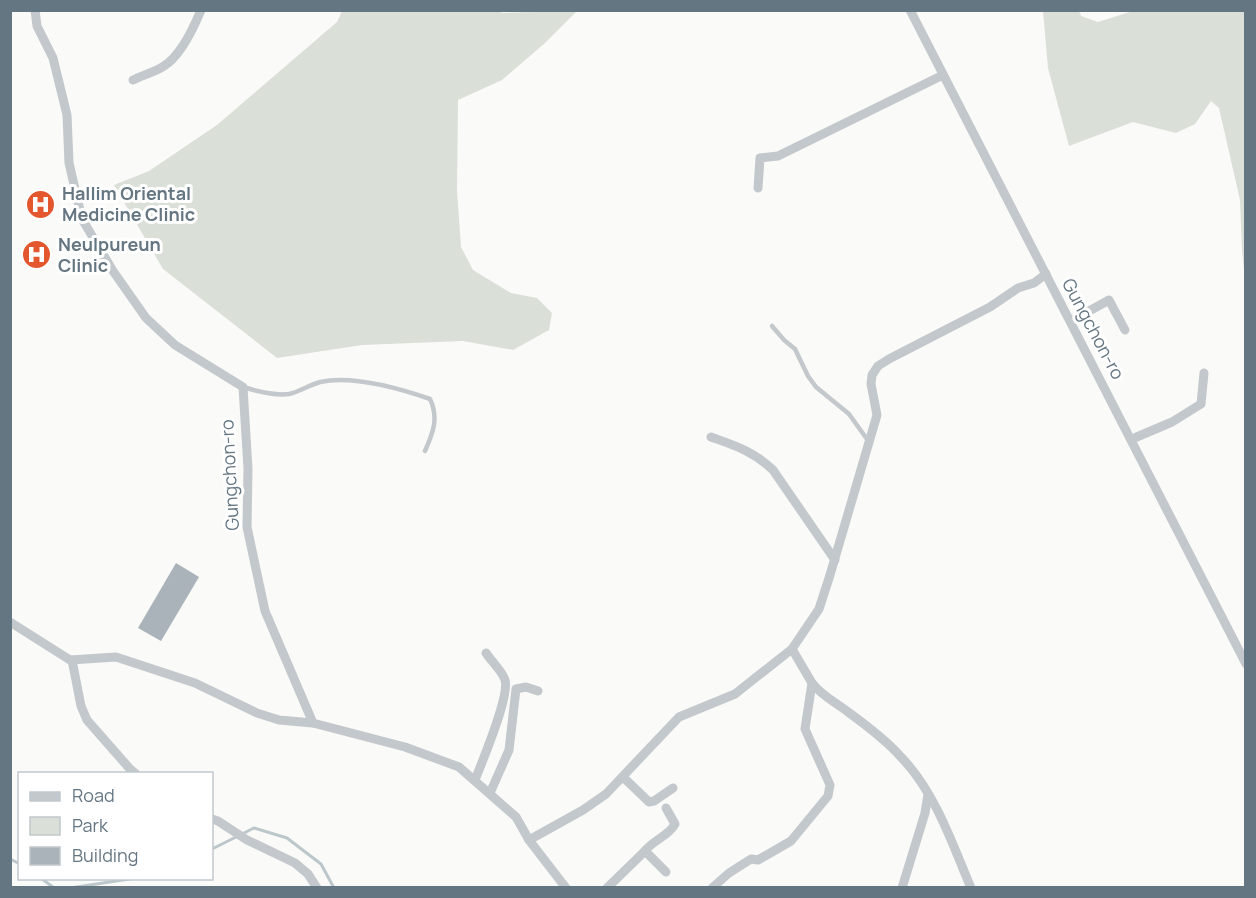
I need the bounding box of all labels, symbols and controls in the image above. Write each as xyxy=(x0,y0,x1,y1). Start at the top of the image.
place label: Hallim Oriental Medicine Clinic xyxy=(62,181,195,226)
hospital icon: Hallim Oriental Medicine Clinic xyxy=(25,188,57,220)
place label: Neulpureun Clinic xyxy=(58,232,161,277)
hospital icon: Neulpureun Clinic xyxy=(21,239,53,271)
street label: Gungchon-ro xyxy=(1057,274,1131,383)
street label: Gungchon-ro xyxy=(214,419,244,531)
legend xyxy=(18,772,213,880)
text: Road xyxy=(72,783,115,807)
text: Park xyxy=(72,813,109,837)
text: Building xyxy=(72,843,138,867)

